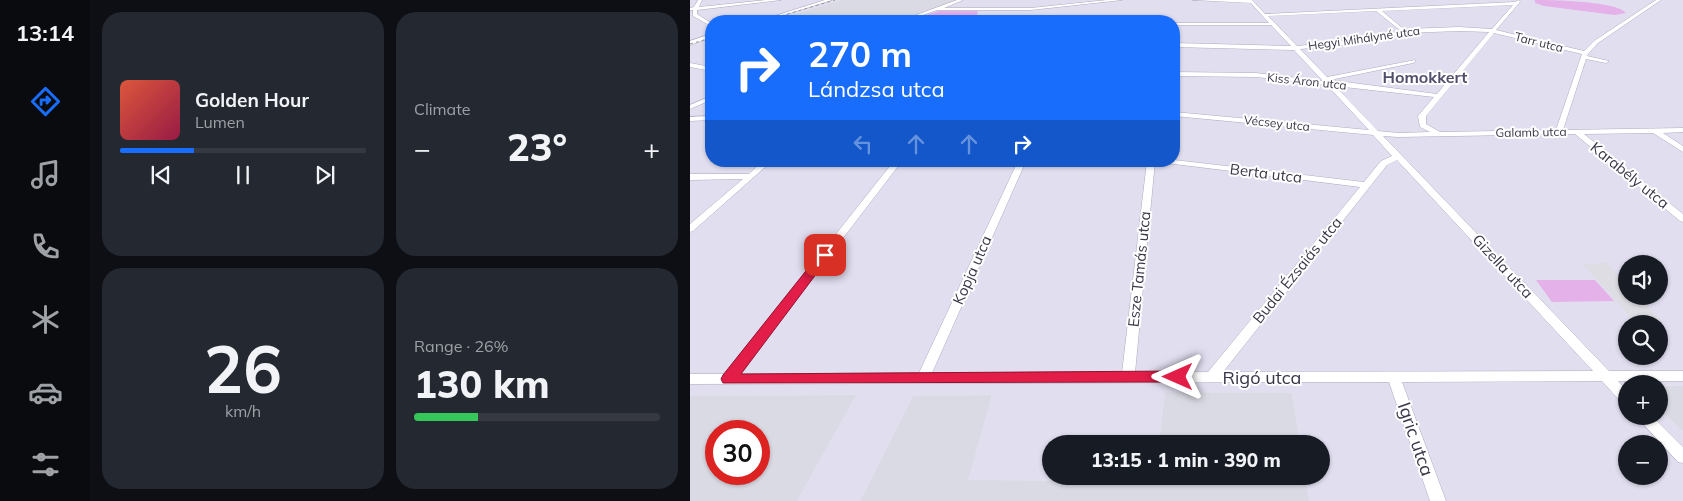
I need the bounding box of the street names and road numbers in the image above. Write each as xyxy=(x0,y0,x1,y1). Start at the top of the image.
street label: Hegyi Mihályné utca xyxy=(1307,23,1421,53)
street label: Tarr utca xyxy=(1513,29,1565,55)
street label: Kiss Áron utca xyxy=(1267,69,1347,93)
street label: Vécsey utca xyxy=(1243,112,1311,134)
street label: Galamb utca xyxy=(1495,124,1567,140)
street label: Karabély utca xyxy=(1587,138,1673,212)
street label: Berta utca xyxy=(1229,159,1303,187)
street label: Esze Tamás utca xyxy=(1123,210,1155,328)
street label: Budai Ézsaiás utca xyxy=(1248,213,1346,327)
street label: Gizella utca xyxy=(1469,230,1537,302)
street label: Kopja utca xyxy=(948,233,996,307)
street label: Rigó utca xyxy=(1223,366,1301,389)
street label: Igric utca xyxy=(1393,399,1439,479)

